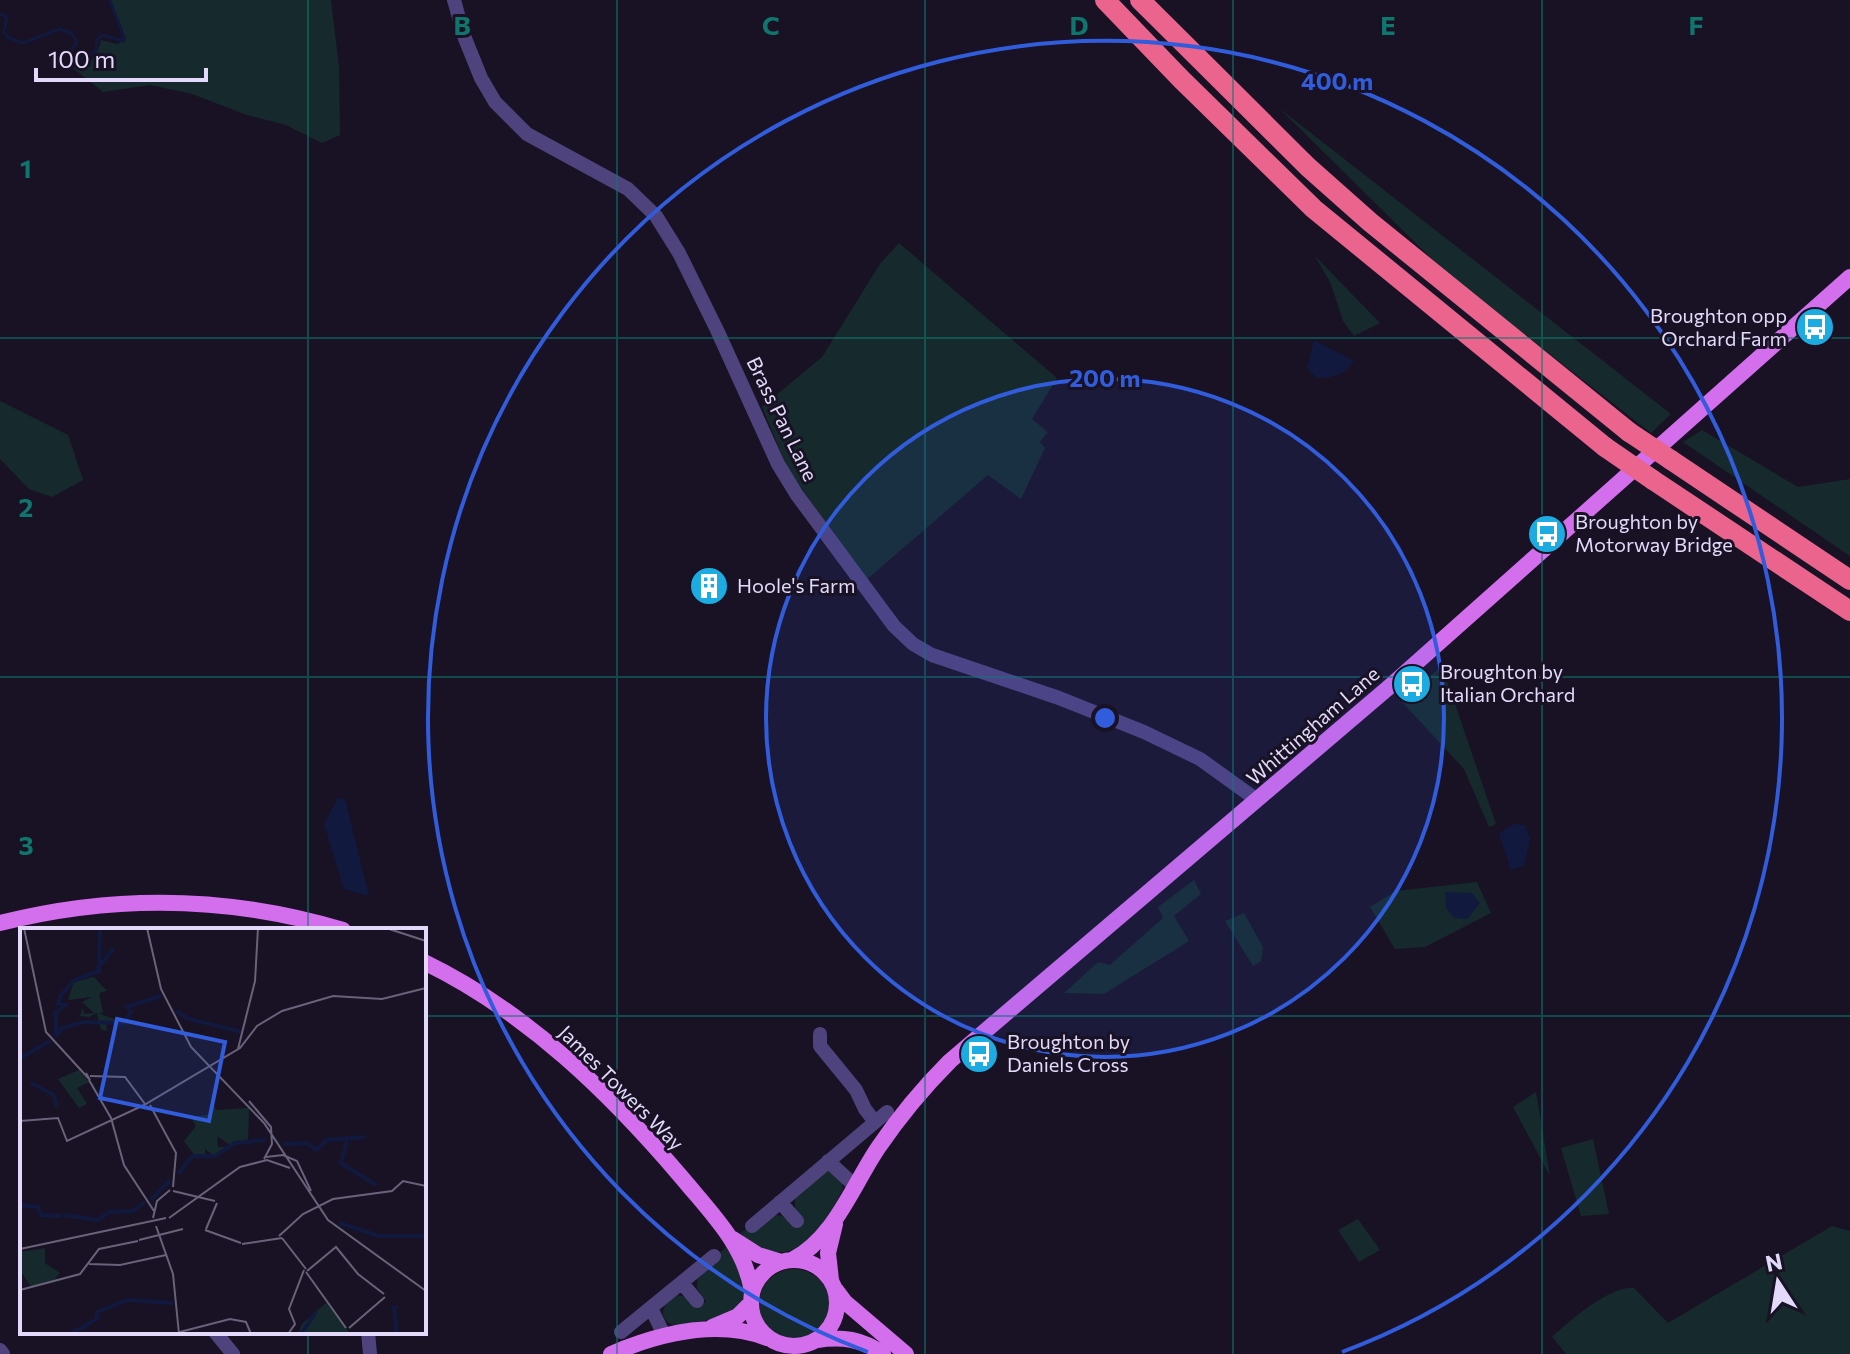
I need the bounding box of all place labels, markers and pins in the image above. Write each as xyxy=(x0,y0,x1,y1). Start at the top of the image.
place label: Broughton opp Orchard Farm xyxy=(1650,303,1787,350)
bus stop icon: Broughton opp Orchard Farm xyxy=(1794,306,1836,348)
place label: Broughton by Motorway Bridge xyxy=(1575,509,1733,556)
bus stop icon: Broughton by Motorway Bridge xyxy=(1526,513,1568,555)
building icon: Hoole's Farm xyxy=(688,565,730,607)
place label: Hoole's Farm xyxy=(737,573,855,597)
place label: Broughton by Italian Orchard xyxy=(1440,659,1575,706)
bus stop icon: Broughton by Italian Orchard xyxy=(1391,663,1433,705)
centre of rings xyxy=(1091,704,1119,732)
place label: Broughton by Daniels Cross xyxy=(1007,1029,1130,1076)
bus stop icon: Broughton by Daniels Cross xyxy=(958,1033,1000,1075)

